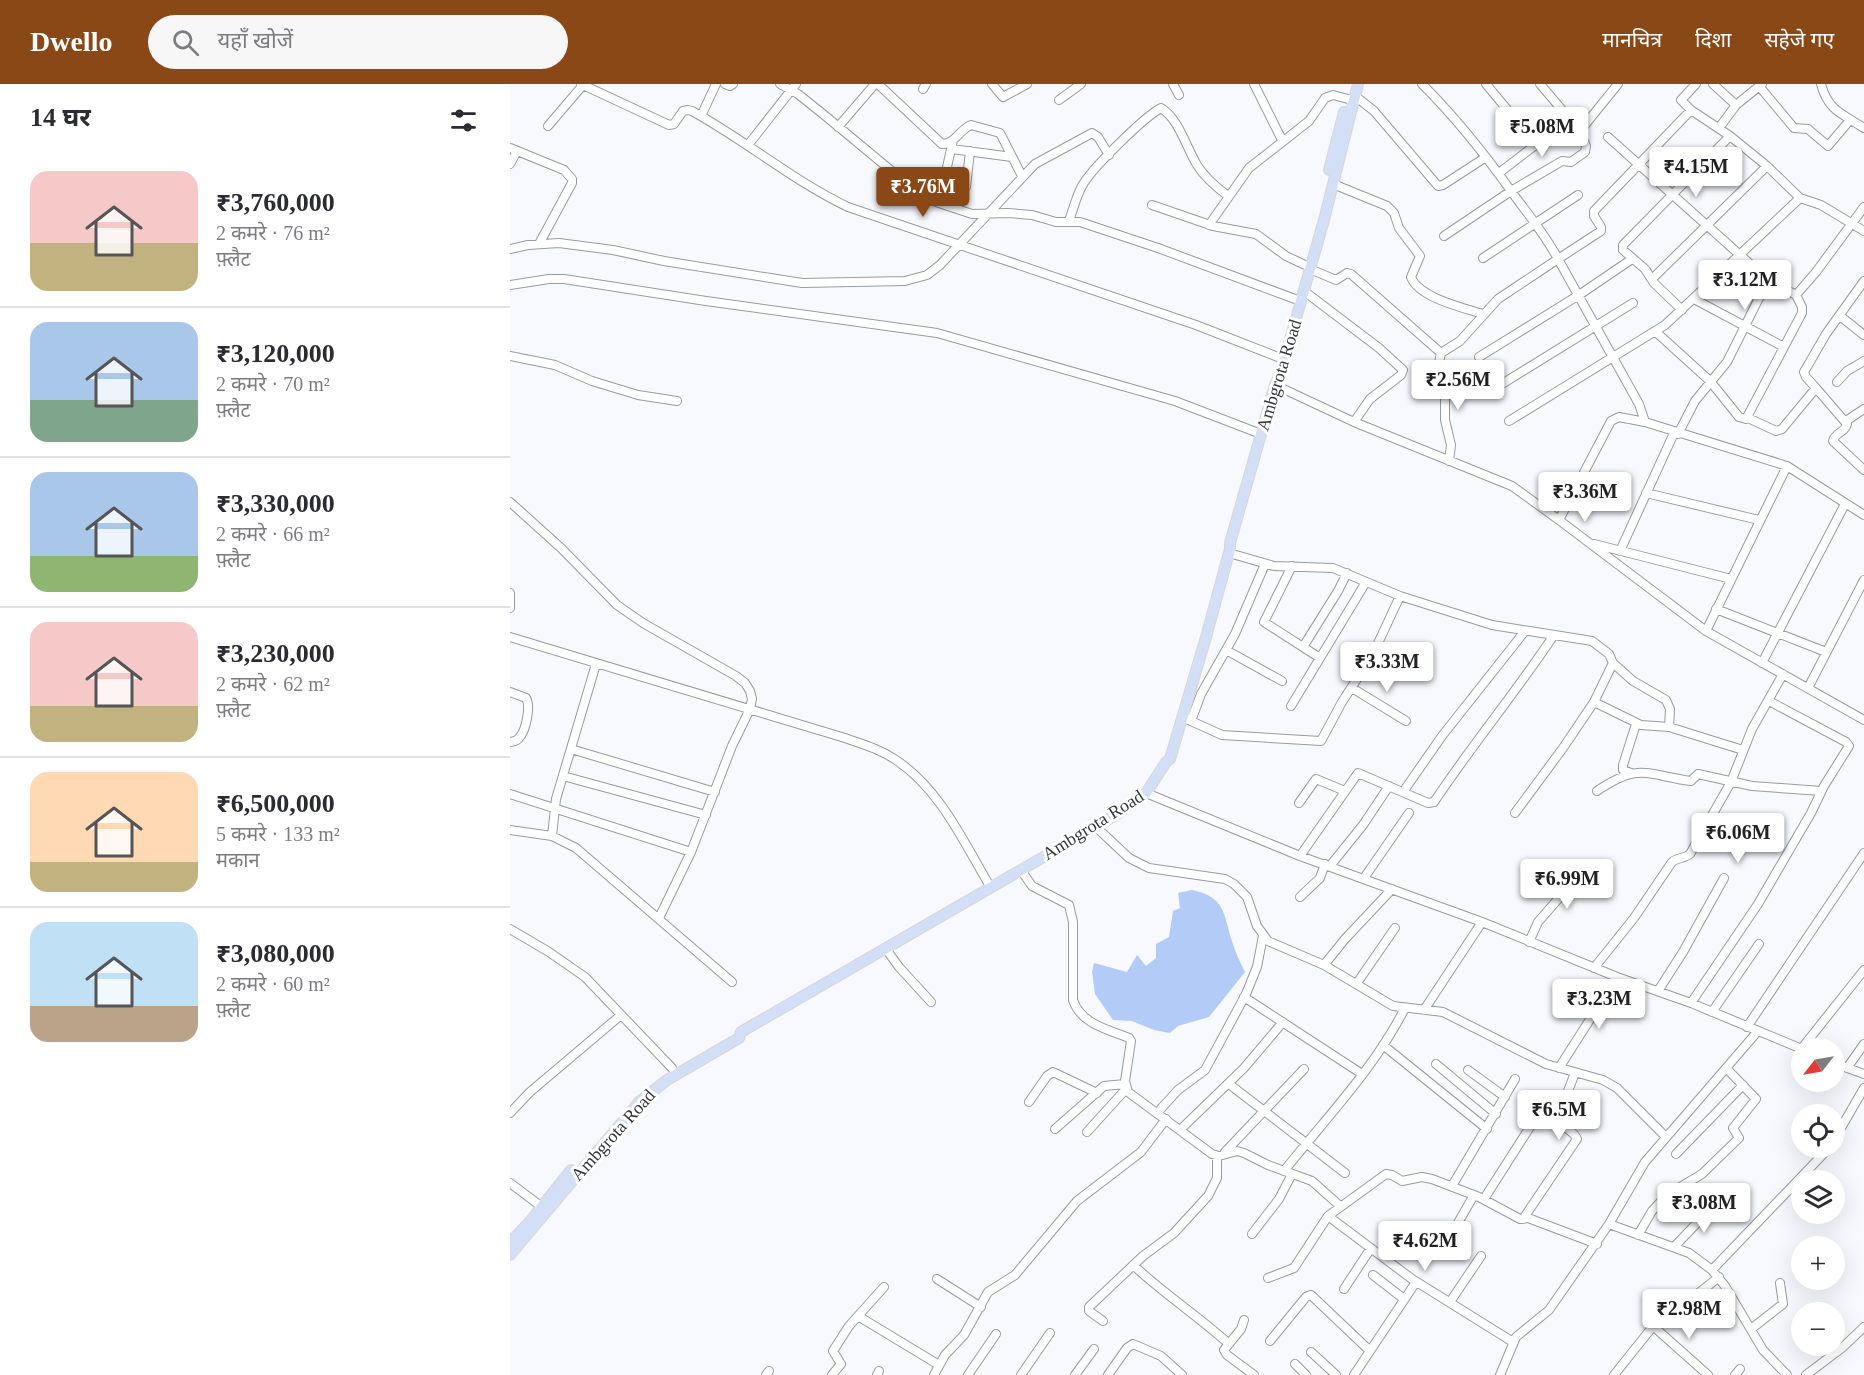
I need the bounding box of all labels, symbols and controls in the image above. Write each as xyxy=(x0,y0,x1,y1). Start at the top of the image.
search box xyxy=(148,15,568,69)
text: Dwello xyxy=(30,26,112,57)
icon: search xyxy=(169,26,202,59)
text: यहाँ खोजें xyxy=(217,28,293,53)
text: मानचित्र xyxy=(1602,28,1662,52)
text: दिशा xyxy=(1695,28,1731,52)
text: सहेजे गए xyxy=(1764,28,1834,52)
text: 14 घर xyxy=(30,103,91,132)
icon: filters xyxy=(447,104,480,137)
pin: ₹5.08M xyxy=(1493,107,1591,158)
text: ₹5.08M xyxy=(1509,115,1575,137)
pin: ₹4.15M xyxy=(1647,147,1745,198)
text: ₹4.15M xyxy=(1663,155,1729,177)
pin: ₹3.76M xyxy=(874,167,972,218)
text: ₹3.76M xyxy=(890,175,956,197)
text: ₹3,760,000 xyxy=(216,188,335,217)
icon: home xyxy=(78,195,150,267)
text: 2 कमरे · 76 m² xyxy=(216,222,330,244)
text: फ़्लैट xyxy=(216,248,251,270)
pin: ₹3.12M xyxy=(1696,260,1794,311)
text: ₹3.12M xyxy=(1712,268,1778,290)
street label: Ambgrota Road xyxy=(1253,317,1305,433)
text: ₹3,120,000 xyxy=(216,339,335,368)
icon: home xyxy=(78,346,150,418)
pin: ₹2.56M xyxy=(1409,360,1507,411)
text: ₹2.56M xyxy=(1425,368,1491,390)
text: 2 कमरे · 70 m² xyxy=(216,373,330,395)
text: फ़्लैट xyxy=(216,399,251,421)
pin: ₹3.36M xyxy=(1536,472,1634,523)
text: ₹3.36M xyxy=(1552,480,1618,502)
text: ₹3,330,000 xyxy=(216,489,335,518)
icon: home xyxy=(78,496,150,568)
text: 2 कमरे · 66 m² xyxy=(216,523,330,545)
text: फ़्लैट xyxy=(216,549,251,571)
text: ₹3,230,000 xyxy=(216,639,335,668)
pin: ₹3.33M xyxy=(1338,642,1436,693)
icon: home xyxy=(78,646,150,718)
text: ₹3.33M xyxy=(1354,650,1420,672)
text: 2 कमरे · 62 m² xyxy=(216,673,330,695)
text: फ़्लैट xyxy=(216,699,251,721)
street label: Ambgrota Road xyxy=(1039,786,1147,864)
text: ₹6,500,000 xyxy=(216,789,335,818)
icon: home xyxy=(78,796,150,868)
pin: ₹6.06M xyxy=(1689,813,1787,864)
text: ₹6.06M xyxy=(1705,821,1771,843)
text: 5 कमरे · 133 m² xyxy=(216,823,340,845)
text: मकान xyxy=(216,849,260,871)
pin: ₹6.99M xyxy=(1518,859,1616,910)
text: ₹6.99M xyxy=(1534,867,1600,889)
text: ₹3,080,000 xyxy=(216,939,335,968)
icon: home xyxy=(78,946,150,1018)
text: 2 कमरे · 60 m² xyxy=(216,973,330,995)
pin: ₹3.23M xyxy=(1550,979,1648,1030)
text: ₹3.23M xyxy=(1566,987,1632,1009)
text: फ़्लैट xyxy=(216,999,251,1021)
north arrow xyxy=(1791,1038,1845,1092)
map controls xyxy=(1791,1038,1845,1356)
street label: Ambgrota Road xyxy=(567,1085,659,1185)
pin: ₹6.5M xyxy=(1517,1090,1601,1141)
text: ₹6.5M xyxy=(1531,1098,1587,1120)
button: locate xyxy=(1791,1104,1845,1158)
button: layers xyxy=(1791,1170,1845,1224)
pin: ₹3.08M xyxy=(1655,1183,1753,1234)
text: ₹3.08M xyxy=(1671,1191,1737,1213)
pin: ₹4.62M xyxy=(1376,1221,1474,1272)
text: ₹4.62M xyxy=(1392,1229,1458,1251)
button: + xyxy=(1791,1236,1845,1290)
pin: ₹2.98M xyxy=(1640,1289,1738,1340)
text: ₹2.98M xyxy=(1656,1297,1722,1319)
button: − xyxy=(1791,1302,1845,1356)

